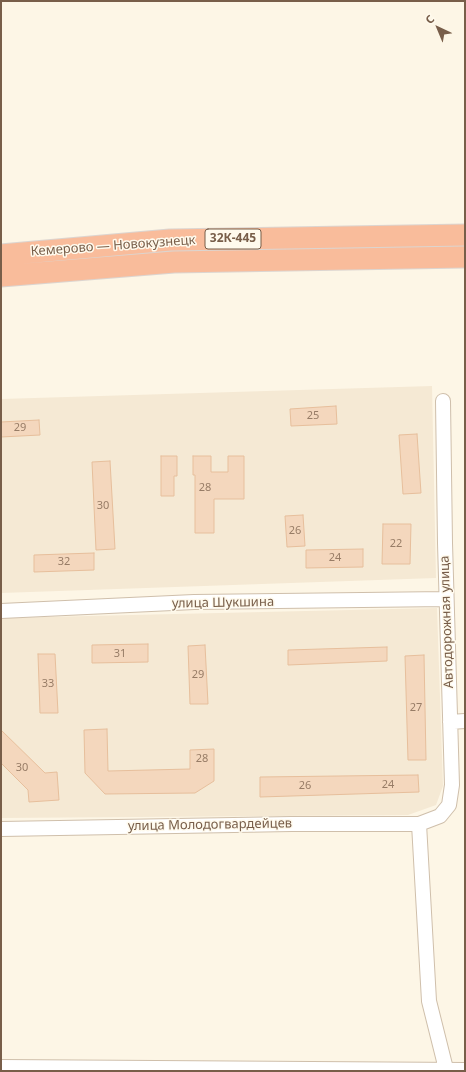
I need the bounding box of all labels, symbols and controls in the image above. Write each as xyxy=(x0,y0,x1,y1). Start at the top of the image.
north arrow xyxy=(418,8,458,48)
text: С xyxy=(422,11,437,27)
road number: 32К-445 xyxy=(205,229,261,249)
street label: Кемерово — Новокузнецк xyxy=(30,232,196,260)
house number: 25 xyxy=(307,409,319,423)
house number: 29 xyxy=(14,421,26,435)
house number: 28 xyxy=(199,481,211,495)
house number: 30 xyxy=(97,499,109,513)
house number: 26 xyxy=(289,524,301,538)
house number: 22 xyxy=(390,537,402,551)
house number: 24 xyxy=(329,551,341,565)
house number: 32 xyxy=(58,555,70,569)
street label: Автодорожная улица xyxy=(437,555,457,689)
street label: улица Шукшина xyxy=(172,594,274,612)
house number: 31 xyxy=(114,647,126,661)
house number: 29 xyxy=(192,668,204,682)
house number: 33 xyxy=(42,677,54,691)
house number: 27 xyxy=(410,701,422,715)
house number: 28 xyxy=(196,752,208,766)
house number: 30 xyxy=(16,761,28,775)
house number: 24 xyxy=(382,778,394,792)
house number: 26 xyxy=(299,779,311,793)
street label: улица Молодогвардейцев xyxy=(128,816,292,834)

